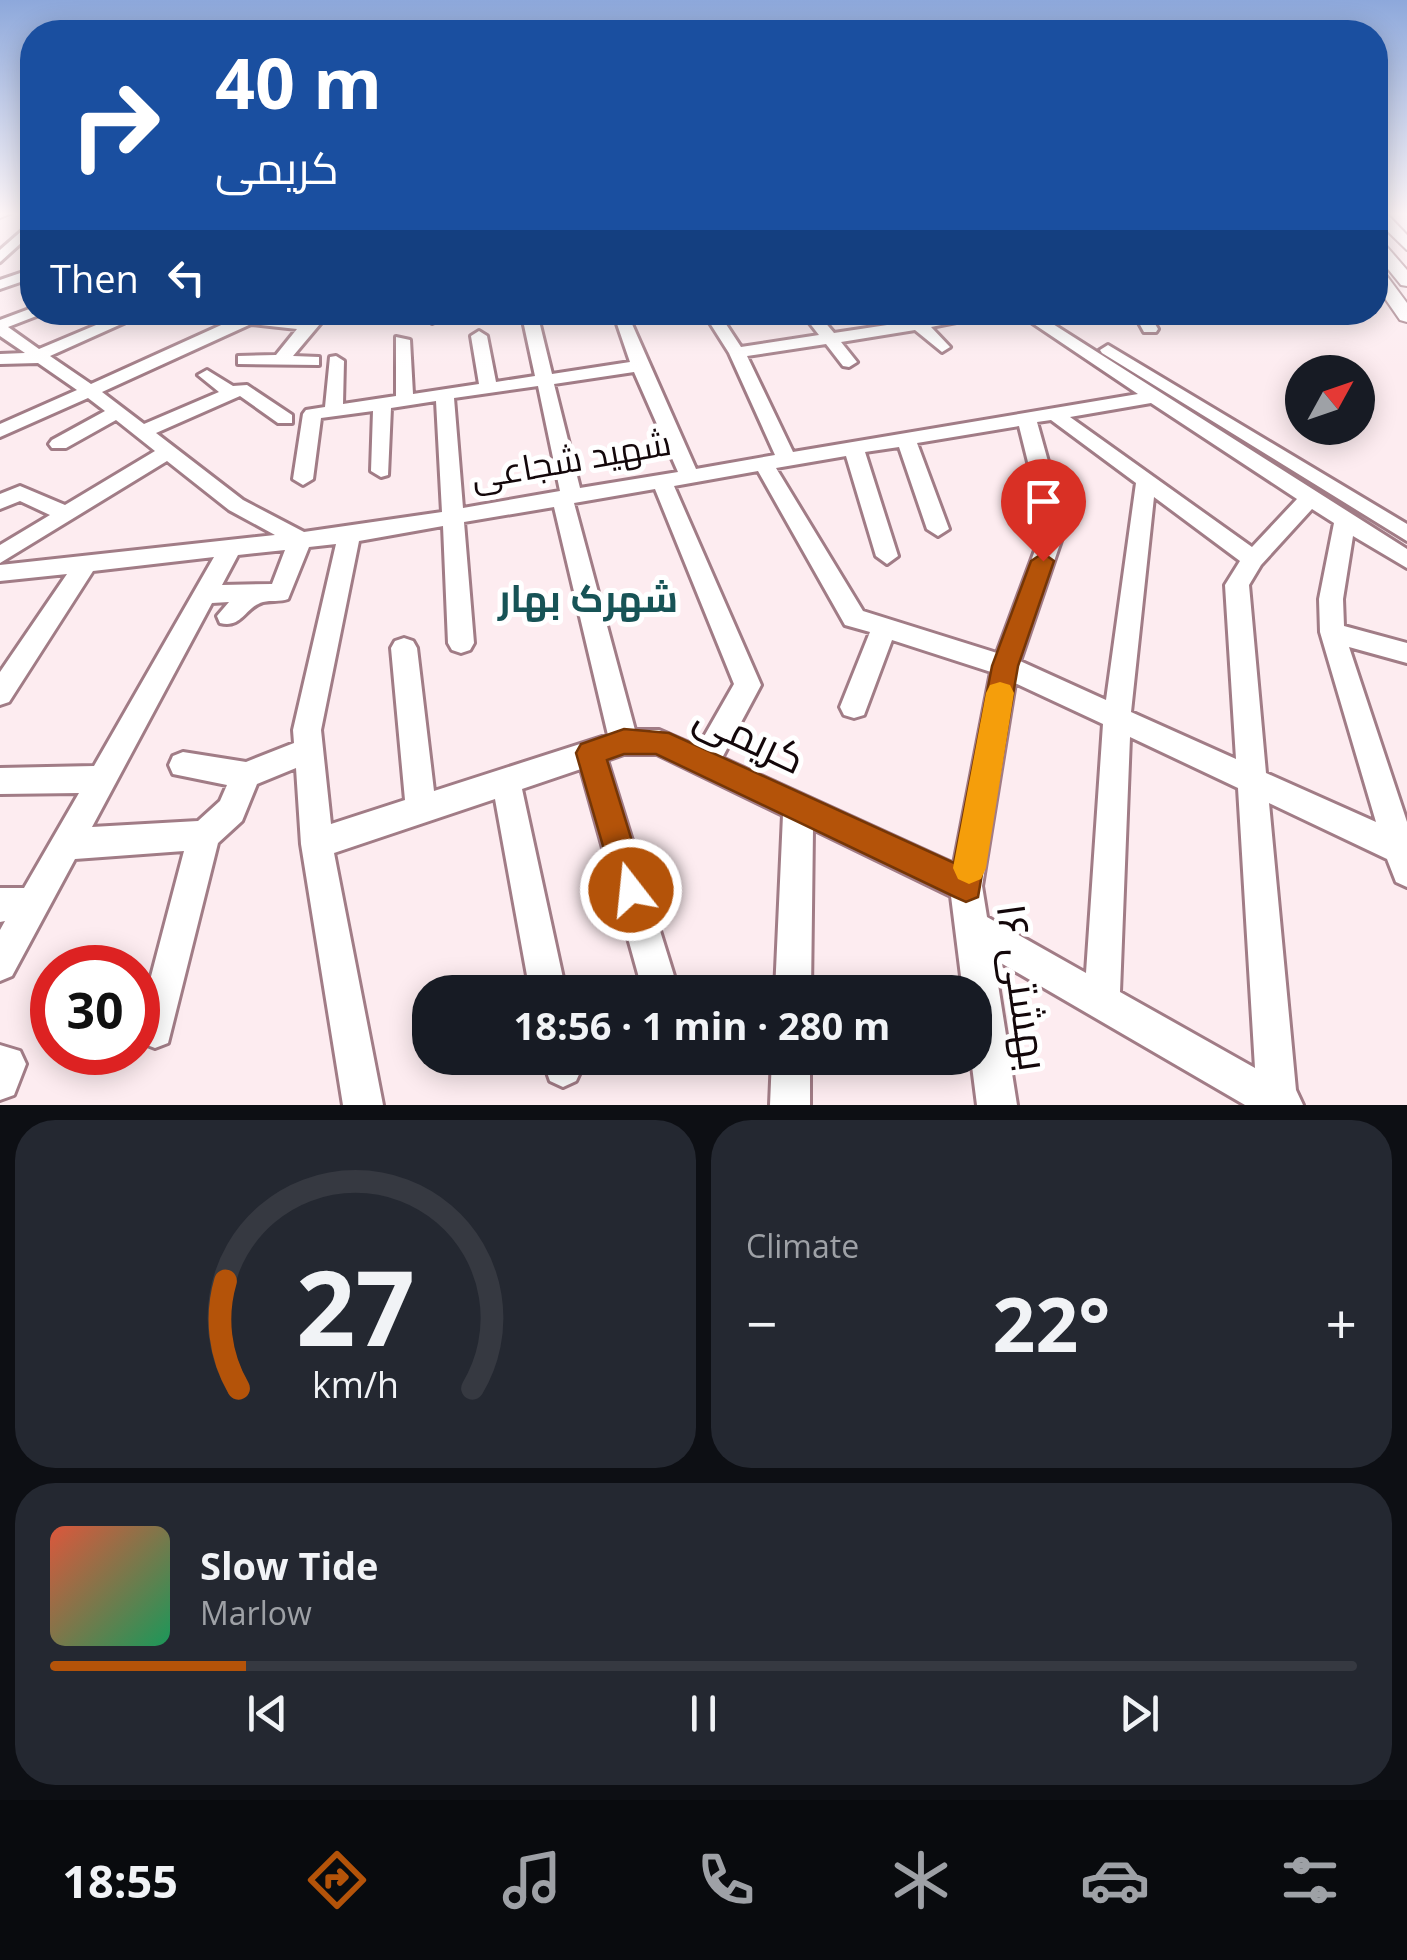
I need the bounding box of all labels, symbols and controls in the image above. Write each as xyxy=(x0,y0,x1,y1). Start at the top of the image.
text: 40 m xyxy=(215,34,382,130)
icon: right xyxy=(50,60,180,190)
text: کریمی xyxy=(215,136,339,197)
icon: left xyxy=(159,250,214,305)
text: Then xyxy=(50,252,139,304)
north arrow xyxy=(1285,355,1375,445)
map controls xyxy=(1285,355,1375,445)
street label: شهید شجاعی xyxy=(467,418,674,499)
pin xyxy=(1001,459,1086,562)
icon: arrive xyxy=(1016,474,1071,529)
district label: شهرک بهار xyxy=(497,571,678,623)
street label: کریمی xyxy=(686,685,815,786)
position arrow xyxy=(579,838,683,942)
street label: ۱۶ بهشتی xyxy=(985,899,1064,1074)
speed limit sign: 30 xyxy=(30,945,160,1075)
text: 18:56 · 1 min · 280 m xyxy=(514,999,890,1051)
text: Climate xyxy=(746,1224,859,1267)
text: 27 xyxy=(296,1235,415,1376)
text: 22° xyxy=(993,1272,1110,1374)
text: − xyxy=(746,1285,777,1360)
text: + xyxy=(1326,1285,1357,1360)
text: km/h xyxy=(312,1360,399,1408)
text: Slow Tide xyxy=(200,1539,379,1591)
text: Marlow xyxy=(200,1591,312,1634)
icon: previous xyxy=(240,1686,295,1741)
icon: pause xyxy=(676,1686,731,1741)
icon: next xyxy=(1112,1686,1167,1741)
icon: directions xyxy=(302,1845,372,1915)
icon: music xyxy=(497,1845,567,1915)
icon: phone xyxy=(691,1845,761,1915)
icon: climate xyxy=(886,1845,956,1915)
icon: car xyxy=(1080,1845,1150,1915)
icon: filters xyxy=(1275,1845,1345,1915)
text: 18:55 xyxy=(62,1850,178,1911)

